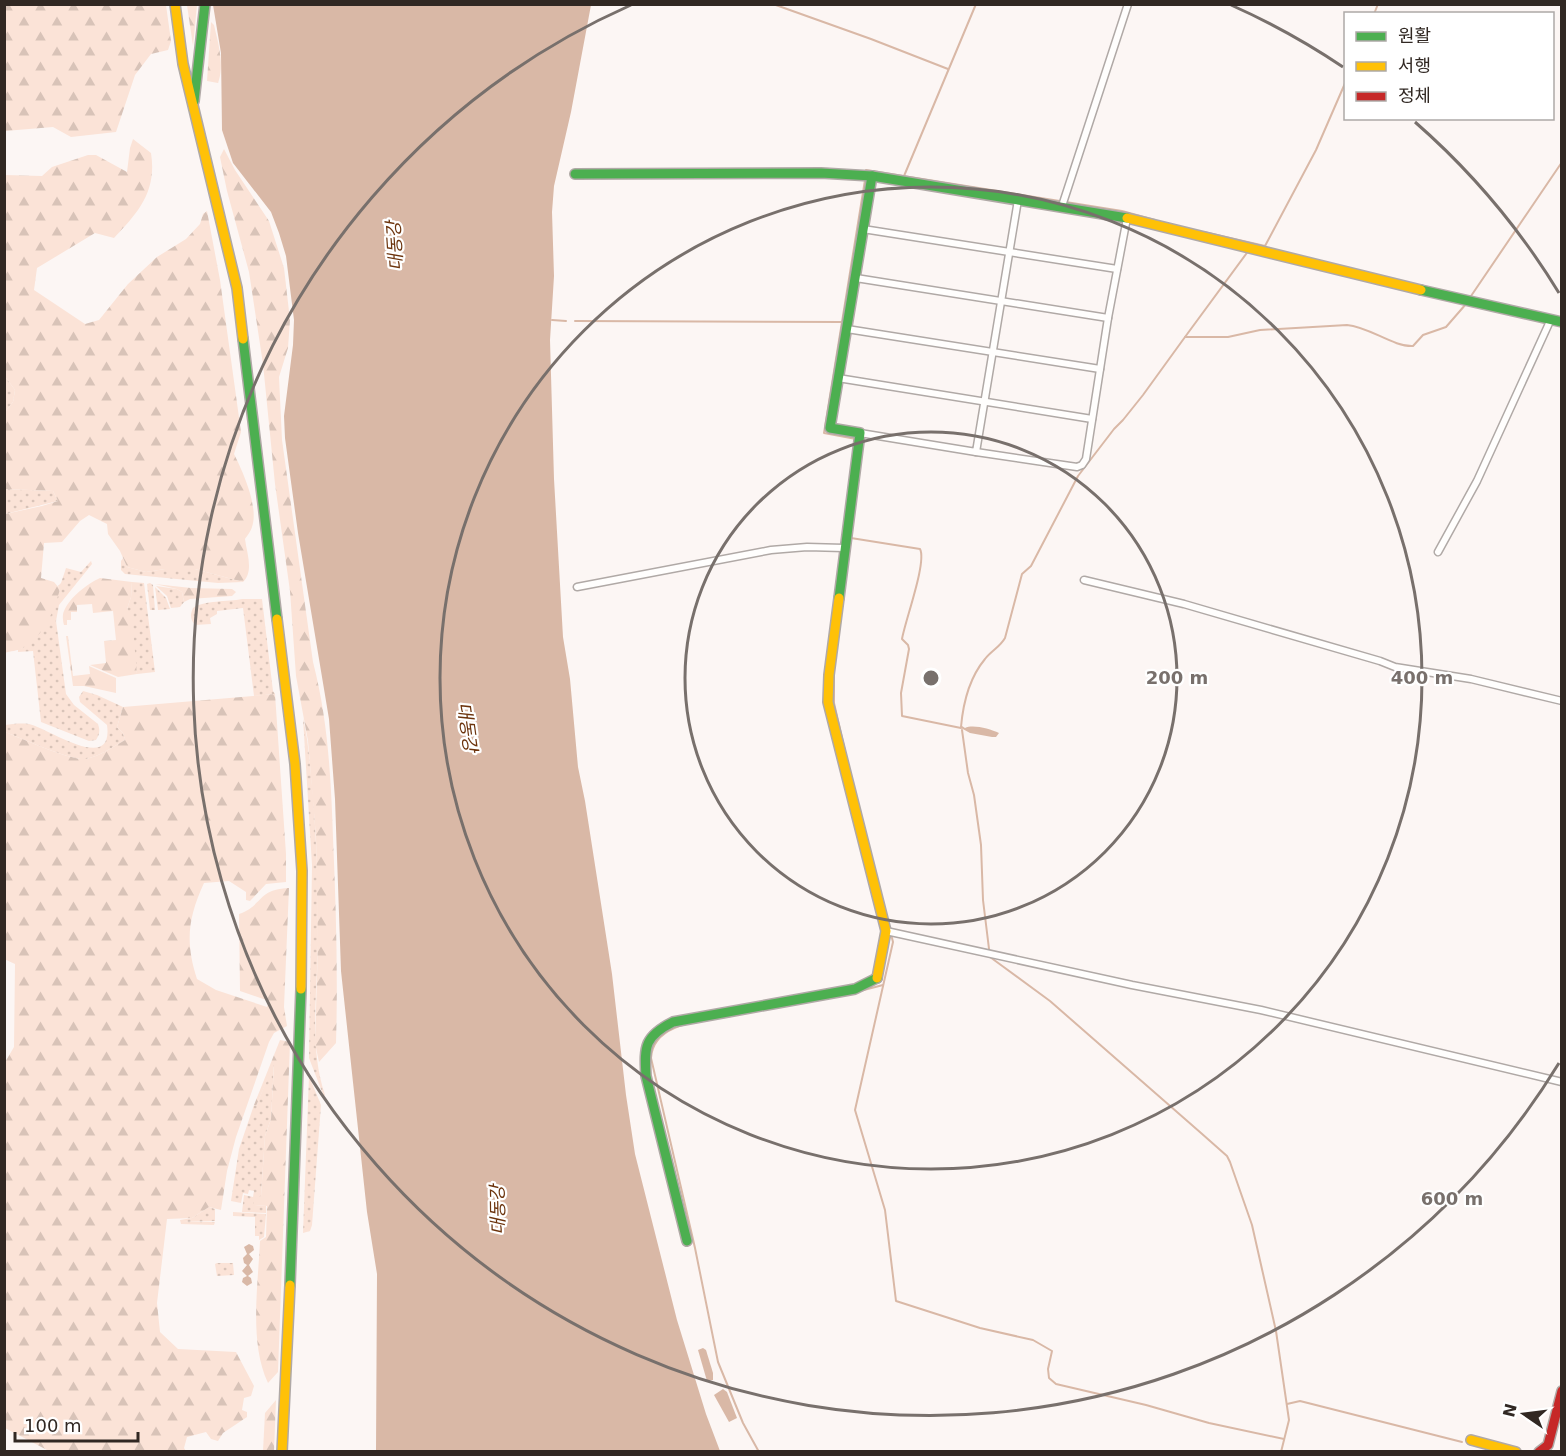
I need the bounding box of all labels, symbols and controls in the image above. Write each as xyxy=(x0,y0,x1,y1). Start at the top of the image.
legend xyxy=(1344,12,1554,120)
text: 원활 xyxy=(1398,25,1431,46)
text: 서행 xyxy=(1398,55,1431,76)
text: 정체 xyxy=(1398,85,1431,106)
water label: 대동강 xyxy=(382,218,407,272)
text: 200 m xyxy=(1146,667,1208,688)
text: 400 m xyxy=(1391,667,1453,688)
centre of rings xyxy=(921,668,941,688)
water label: 대동강 xyxy=(454,701,482,755)
water label: 대동강 xyxy=(487,1183,508,1235)
text: 600 m xyxy=(1421,1188,1483,1209)
north arrow xyxy=(1494,1384,1554,1444)
text: N xyxy=(1499,1402,1521,1419)
scale bar xyxy=(15,1405,138,1443)
text: 100 m xyxy=(24,1415,82,1436)

